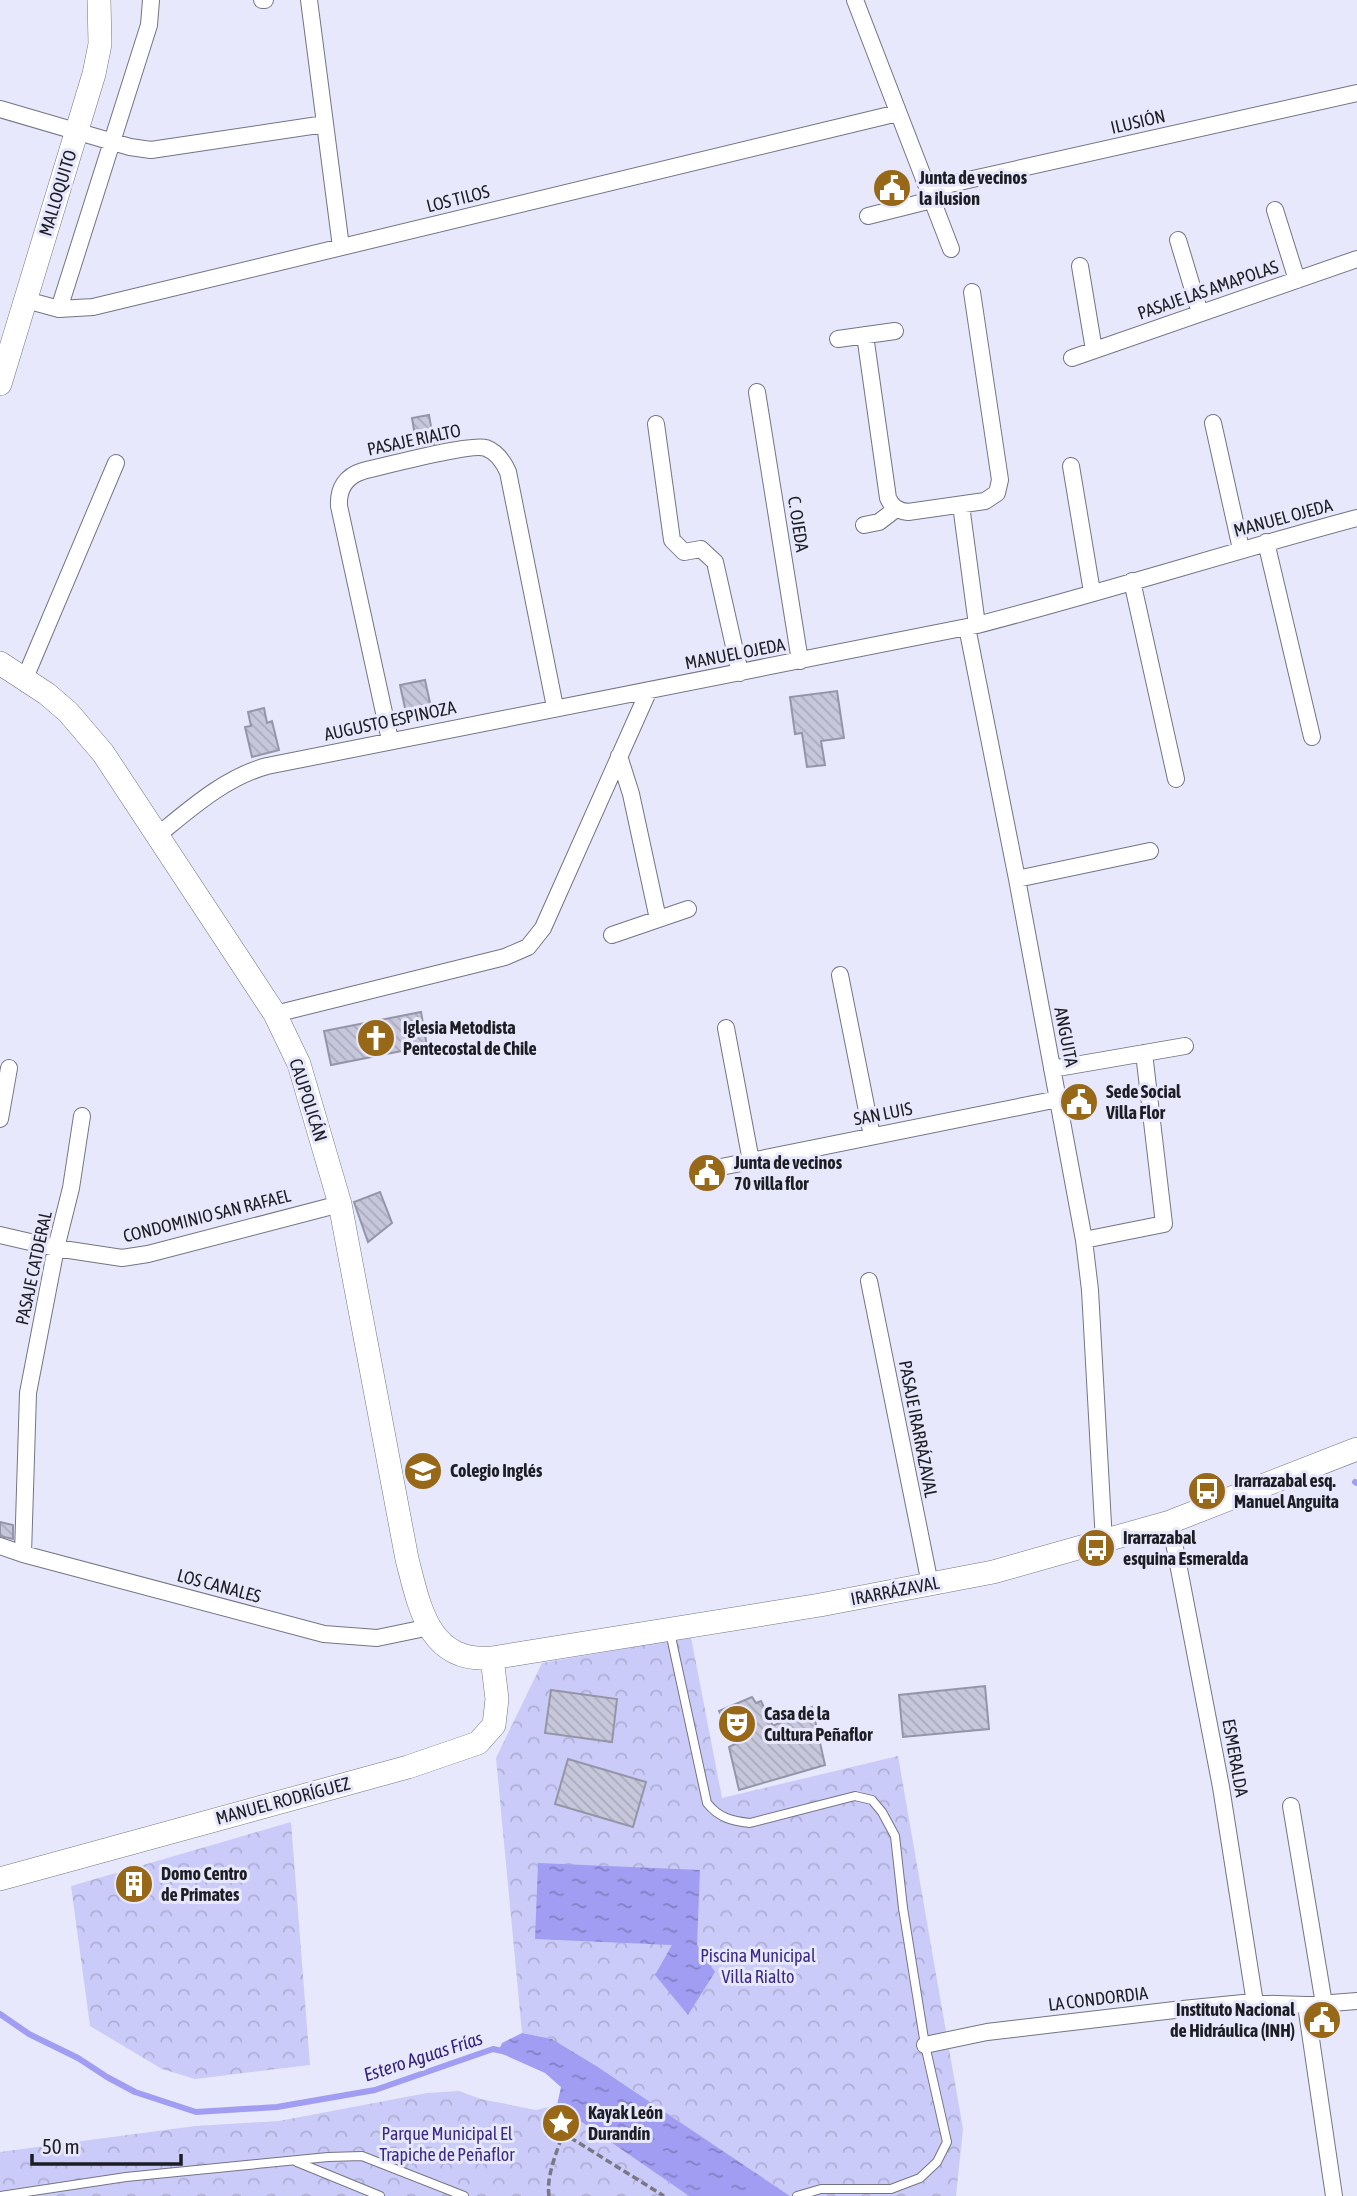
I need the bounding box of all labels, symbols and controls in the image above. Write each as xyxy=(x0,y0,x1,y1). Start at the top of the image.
street label: ILUSIÓN xyxy=(1109,105,1167,138)
street label: MALLOQUITO xyxy=(35,147,81,238)
public building icon: Junta de vecinos la ilusion xyxy=(871,167,913,209)
place label: Junta de vecinos la ilusion xyxy=(918,167,1028,209)
street label: LOS TILOS xyxy=(424,180,492,216)
street label: PASAJE LAS AMAPOLAS xyxy=(1135,255,1281,323)
street label: PASAJE RIALTO xyxy=(365,419,463,460)
street label: MANUEL OJEDA xyxy=(1231,494,1335,541)
street label: C. OJEDA xyxy=(784,495,813,553)
street label: MANUEL OJEDA xyxy=(683,633,787,674)
street label: AUGUSTO ESPINOZA xyxy=(322,696,458,745)
street label: ANGUITA xyxy=(1050,1005,1083,1069)
church icon: Iglesia Metodista Pentecostal de Chile xyxy=(355,1017,397,1059)
place label: Iglesia Metodista Pentecostal de Chile xyxy=(403,1017,537,1059)
street label: CAUPOLICÁN xyxy=(285,1056,332,1144)
public building icon: Sede Social Villa Flor xyxy=(1058,1081,1100,1123)
place label: Sede Social Villa Flor xyxy=(1105,1081,1181,1123)
street label: SAN LUIS xyxy=(852,1097,914,1129)
public building icon: Junta de vecinos 70 villa flor xyxy=(686,1152,728,1194)
place label: Junta de vecinos 70 villa flor xyxy=(733,1152,843,1194)
street label: CONDOMINIO SAN RAFAEL xyxy=(121,1185,293,1247)
street label: PASAJE CATDERAL xyxy=(11,1209,56,1327)
street label: PASAJE IRARRÁZAVAL xyxy=(895,1359,942,1499)
school or university icon: Colegio Inglés xyxy=(402,1450,444,1492)
place label: Colegio Inglés xyxy=(450,1460,543,1481)
bus stop icon: Irarrazabal esq. Manuel Anguita xyxy=(1186,1470,1228,1512)
place label: Irarrazabal esq. Manuel Anguita xyxy=(1234,1470,1339,1512)
bus stop icon: Irarrazabal esquina Esmeralda xyxy=(1075,1527,1117,1569)
place label: Irarrazabal esquina Esmeralda xyxy=(1123,1527,1248,1569)
street label: LOS CANALES xyxy=(175,1564,264,1607)
street label: IRARRÁZAVAL xyxy=(849,1572,941,1609)
theatre icon: Casa de la Cultura Peñaflor xyxy=(716,1703,758,1745)
place label: Casa de la Cultura Peñaflor xyxy=(764,1703,873,1745)
street label: ESMERALDA xyxy=(1218,1717,1253,1799)
street label: MANUEL RODRÍGUEZ xyxy=(213,1772,352,1829)
building icon: Domo Centro de Primates xyxy=(113,1863,155,1905)
place label: Domo Centro de Primates xyxy=(161,1863,247,1905)
park label: Piscina Municipal Villa Rialto xyxy=(700,1945,816,1987)
street label: LA CONDORDIA xyxy=(1047,1982,1149,2015)
place label: Instituto Nacional de Hidráulica (INH) xyxy=(1170,1999,1295,2041)
public building icon: Instituto Nacional de Hidráulica (INH) xyxy=(1301,1999,1343,2041)
water label: Estero Aguas Frías xyxy=(361,2026,485,2086)
place icon: Kayak León Durandín xyxy=(540,2102,582,2144)
place label: Kayak León Durandín xyxy=(588,2102,663,2144)
scale bar xyxy=(32,2122,180,2166)
park label: Parque Municipal El Trapiche de Peñaflor xyxy=(379,2123,515,2165)
text: 50 m xyxy=(42,2134,80,2158)

